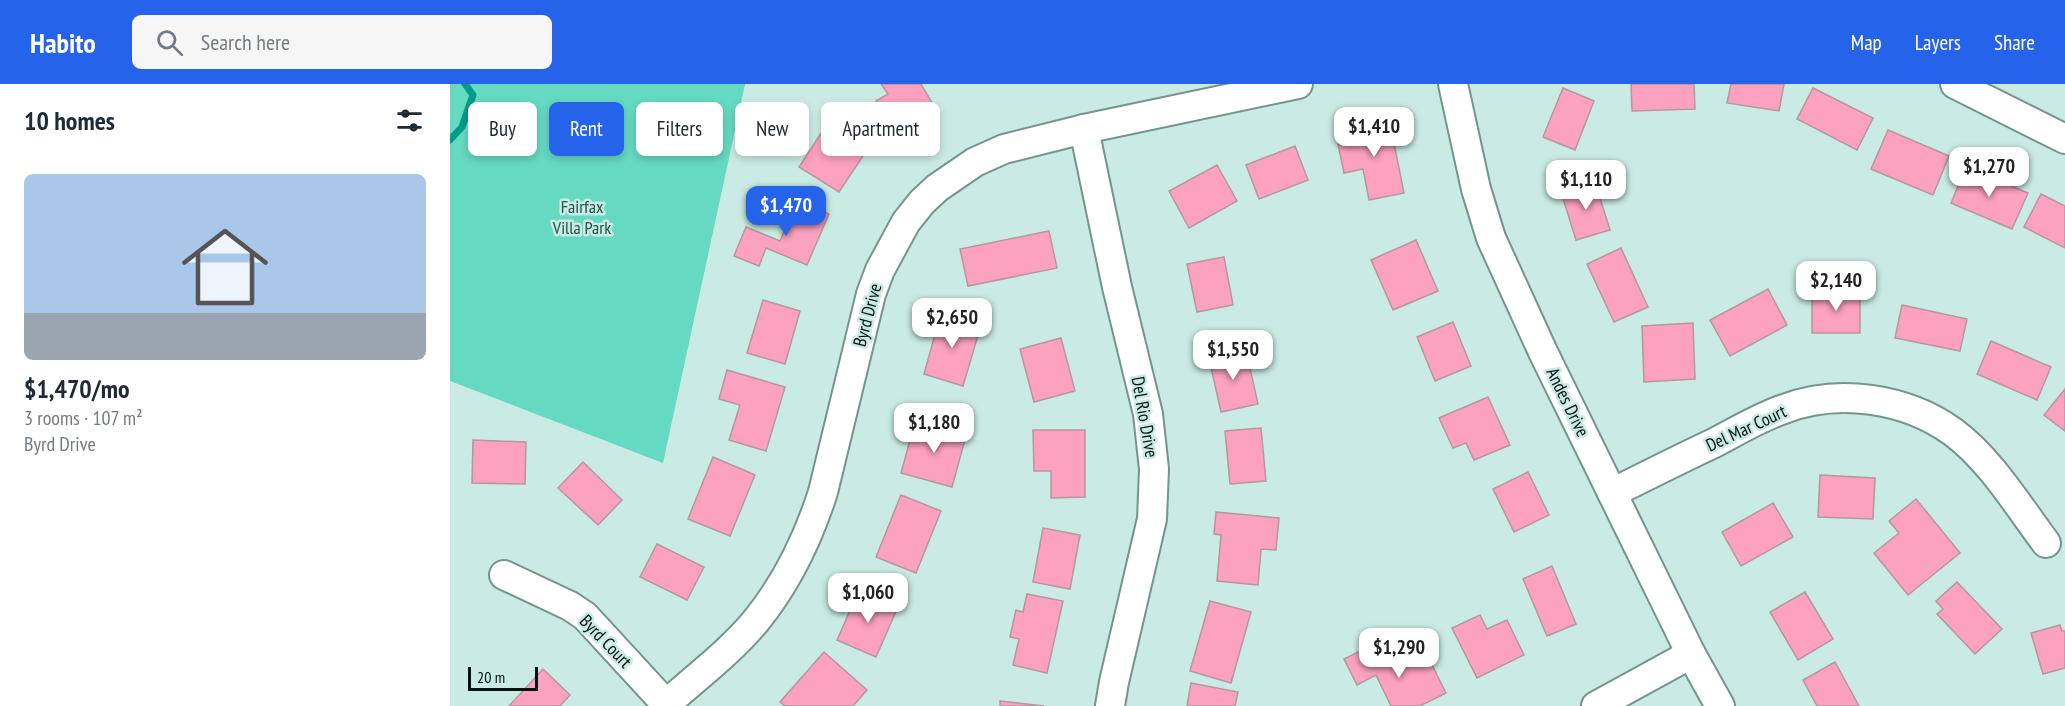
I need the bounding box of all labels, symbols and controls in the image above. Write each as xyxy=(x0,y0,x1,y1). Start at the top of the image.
search box xyxy=(132,15,552,69)
text: Habito xyxy=(30,24,96,61)
icon: search xyxy=(153,26,186,59)
text: Search here xyxy=(201,28,290,56)
text: Map xyxy=(1851,29,1882,56)
text: Layers xyxy=(1915,29,1961,56)
text: Share xyxy=(1994,29,2035,56)
chip: Buy xyxy=(468,102,537,156)
chip: Rent xyxy=(549,102,624,156)
chip: Filters xyxy=(636,102,723,156)
chip: New xyxy=(735,102,809,156)
chip: Apartment xyxy=(821,102,940,156)
text: 10 homes xyxy=(24,104,115,137)
icon: filters xyxy=(393,104,426,137)
pin: $1,410 xyxy=(1325,107,1423,158)
text: $1,410 xyxy=(1348,113,1400,139)
pin: $1,270 xyxy=(1940,147,2038,198)
text: $1,270 xyxy=(1963,153,2015,179)
pin: $1,110 xyxy=(1537,160,1635,211)
text: $1,110 xyxy=(1560,166,1612,192)
pin: $1,470 xyxy=(737,186,835,237)
text: $1,470 xyxy=(760,192,812,218)
park label: Fairfax Villa Park xyxy=(552,195,611,239)
icon: home xyxy=(171,213,279,321)
pin: $2,140 xyxy=(1787,261,1885,312)
text: $2,140 xyxy=(1810,267,1862,293)
street label: Byrd Drive xyxy=(848,281,886,349)
pin: $2,650 xyxy=(903,298,1001,349)
text: $2,650 xyxy=(926,304,978,330)
pin: $1,550 xyxy=(1184,330,1282,381)
text: $1,550 xyxy=(1207,336,1259,362)
street label: Andes Drive xyxy=(1541,364,1595,440)
text: $1,470/mo xyxy=(24,372,130,405)
street label: Del Rio Drive xyxy=(1127,375,1163,459)
street label: Del Mar Court xyxy=(1702,399,1790,457)
pin: $1,180 xyxy=(885,403,983,454)
text: 3 rooms · 107 m² xyxy=(24,405,143,431)
text: $1,180 xyxy=(908,409,960,435)
text: Byrd Drive xyxy=(24,431,96,457)
pin: $1,060 xyxy=(819,573,917,624)
text: $1,060 xyxy=(842,579,894,605)
street label: Byrd Court xyxy=(575,609,637,673)
pin: $1,290 xyxy=(1350,628,1448,679)
text: $1,290 xyxy=(1373,634,1425,660)
scale bar xyxy=(468,664,538,692)
text: 20 m xyxy=(477,667,505,687)

